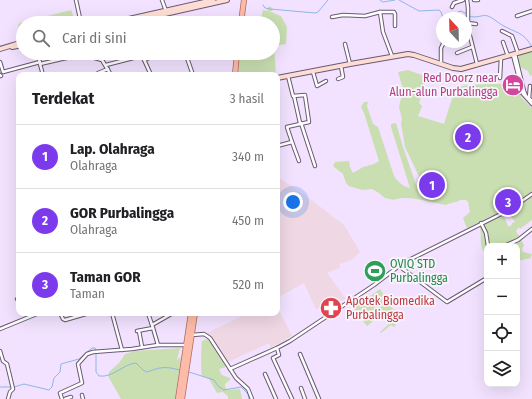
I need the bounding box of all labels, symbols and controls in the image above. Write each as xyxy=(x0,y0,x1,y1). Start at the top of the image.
north arrow xyxy=(436,12,472,48)
search box xyxy=(16,16,280,60)
icon: search xyxy=(30,27,52,49)
text: Cari di sini xyxy=(62,29,127,47)
place label: Red Doorz near Alun-alun Purbalingga xyxy=(389,71,499,99)
hotel icon: Red Doorz near Alun-alun Purbalingga xyxy=(500,72,526,98)
text: Terdekat xyxy=(32,88,94,109)
text: 3 hasil xyxy=(230,91,264,106)
pin: 2 xyxy=(455,122,481,152)
text: Lap. Olahraga xyxy=(70,140,155,158)
text: 1 xyxy=(42,149,48,164)
text: 340 m xyxy=(232,149,264,164)
text: Olahraga xyxy=(70,158,117,173)
pin: 1 xyxy=(419,170,445,200)
pin: 3 xyxy=(495,187,521,217)
your location xyxy=(283,192,303,212)
text: GOR Purbalingga xyxy=(70,204,174,222)
text: 2 xyxy=(42,213,48,228)
text: 450 m xyxy=(232,213,264,228)
text: Olahraga xyxy=(70,222,117,237)
map controls xyxy=(484,243,520,387)
button: + xyxy=(484,243,520,279)
place label: OVIQ STD Purbalingga xyxy=(390,257,448,285)
sports icon: OVIQ STD Purbalingga xyxy=(362,258,388,284)
text: Taman GOR xyxy=(70,268,141,286)
text: 3 xyxy=(42,277,48,292)
text: 520 m xyxy=(233,277,264,292)
button: − xyxy=(484,279,520,315)
text: Taman xyxy=(70,286,105,301)
place label: Apotek Biomedika Purbalingga xyxy=(346,294,435,322)
pharmacy icon: Apotek Biomedika Purbalingga xyxy=(318,295,344,321)
button: locate xyxy=(484,315,520,351)
button: layers xyxy=(484,351,520,387)

